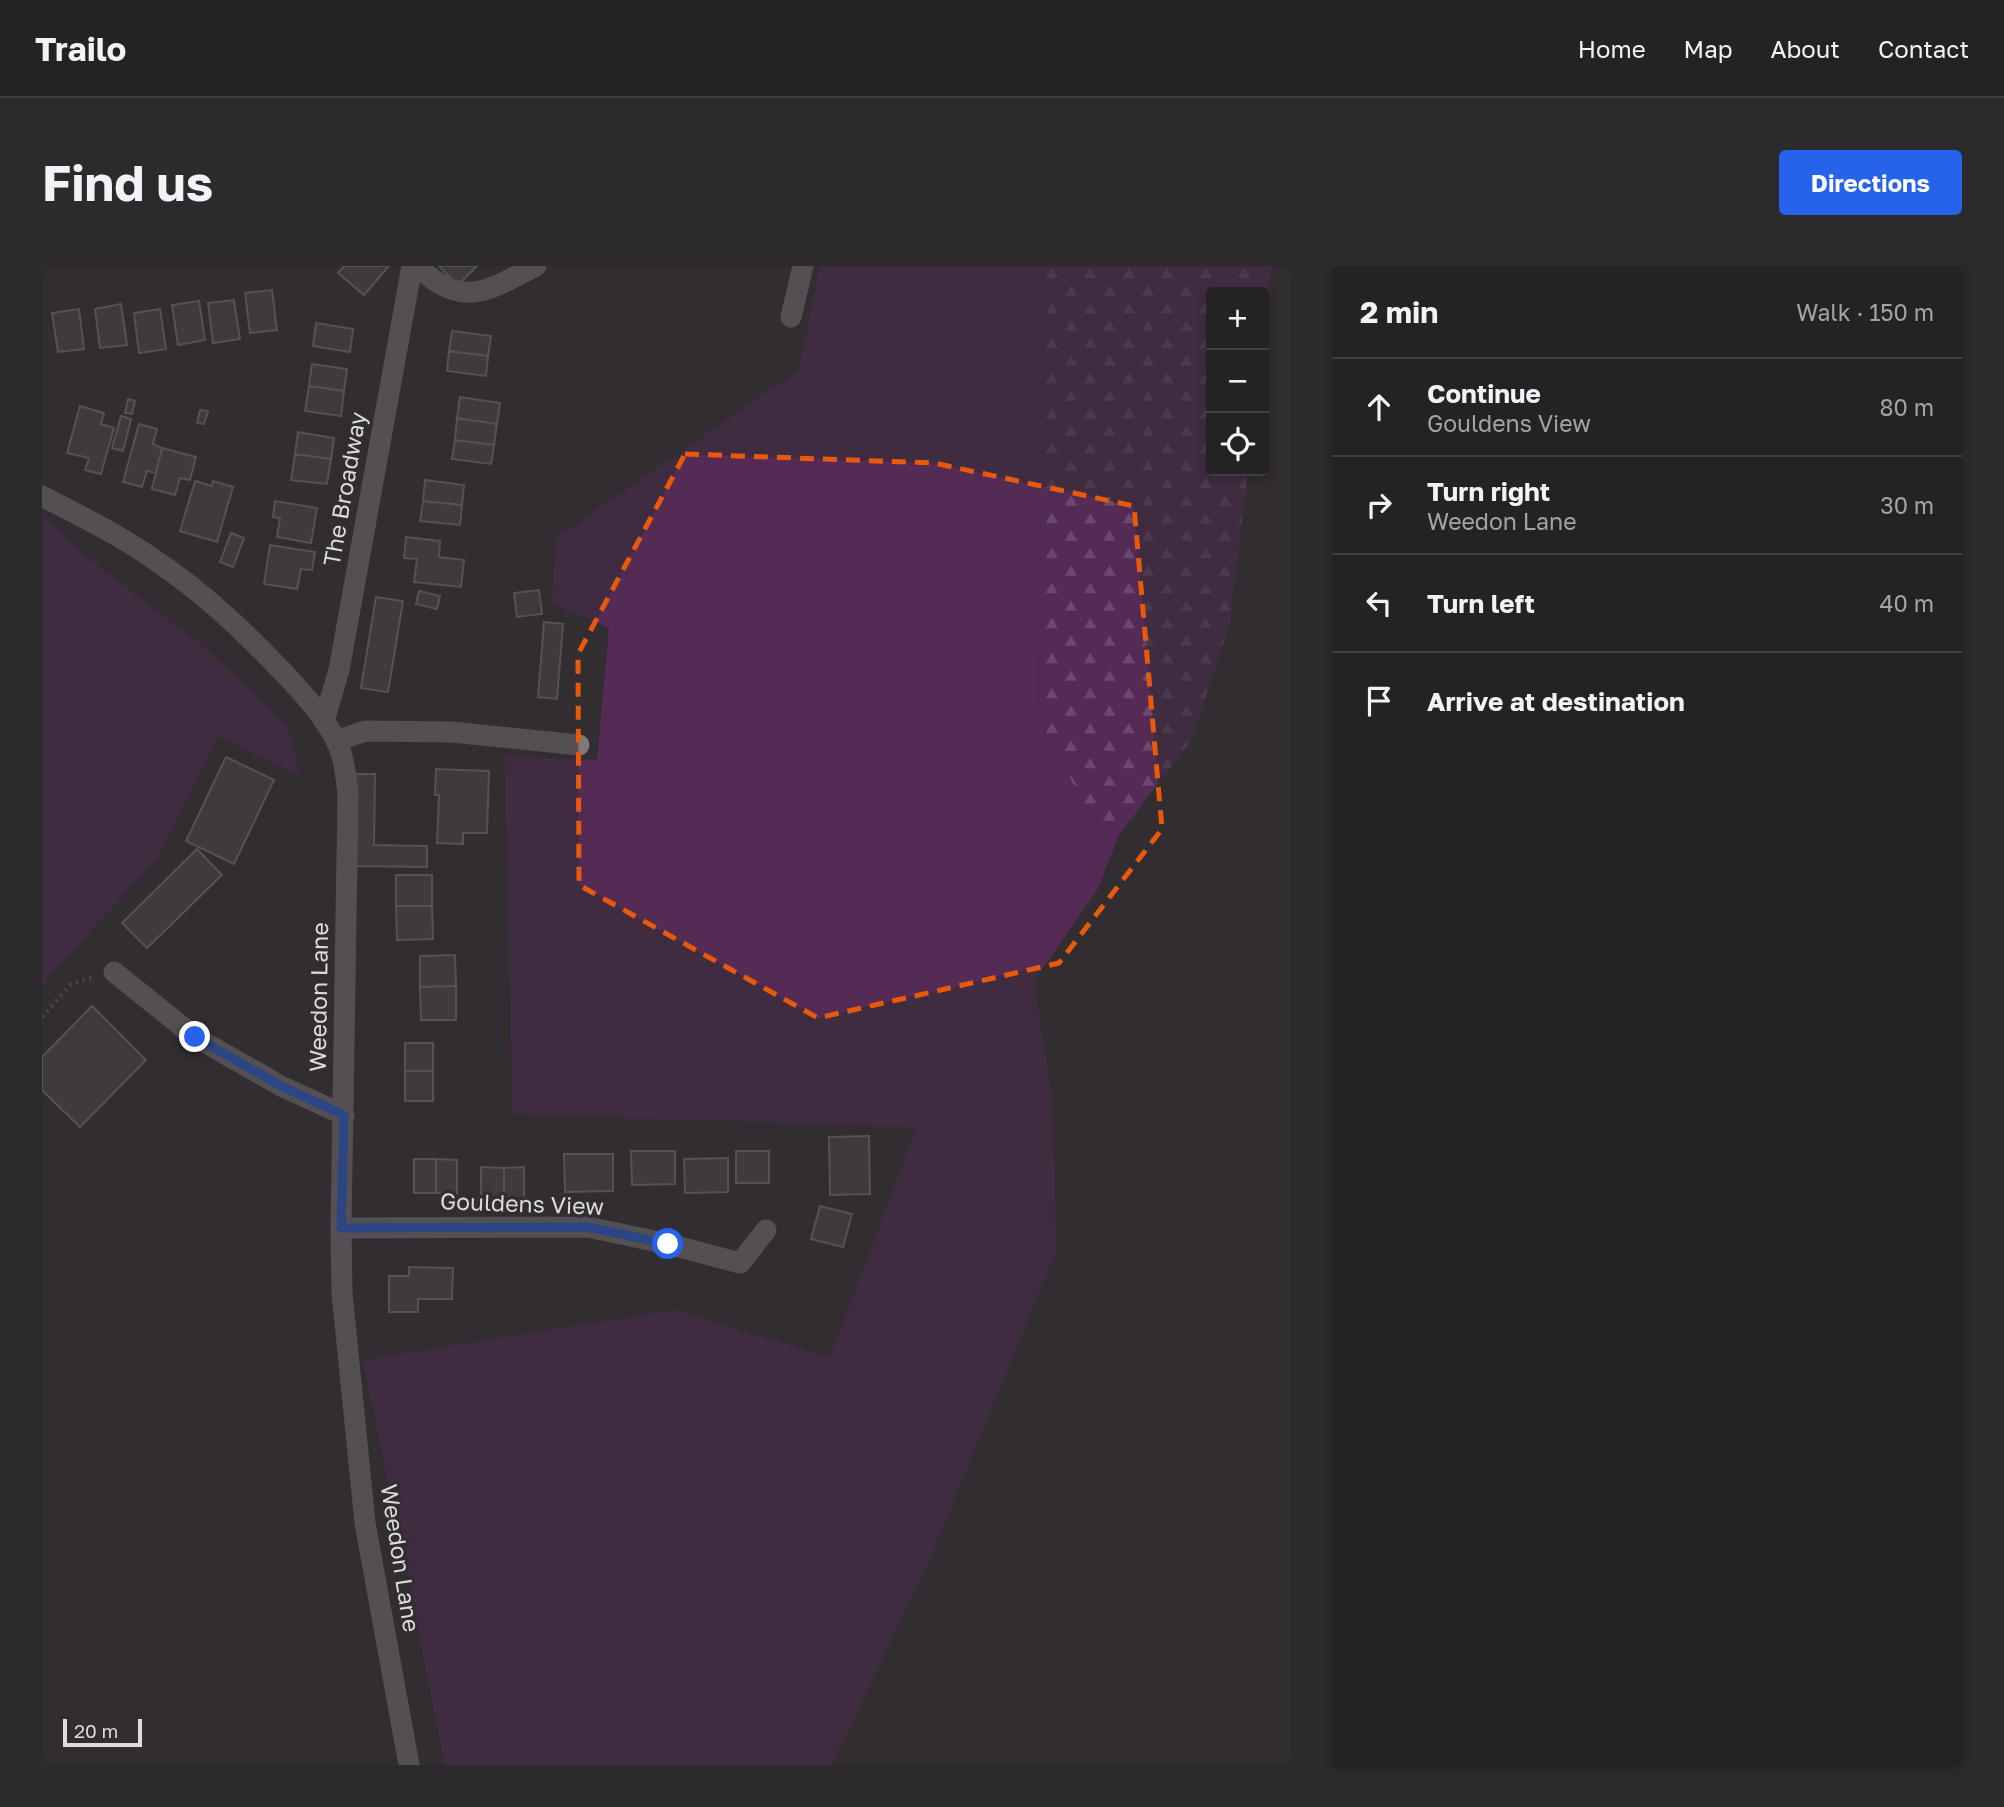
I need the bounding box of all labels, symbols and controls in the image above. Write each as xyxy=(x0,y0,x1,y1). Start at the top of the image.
text: Trailo xyxy=(35,29,126,68)
text: Home xyxy=(1578,34,1646,63)
text: Map xyxy=(1684,34,1733,63)
text: About xyxy=(1771,34,1840,63)
text: Contact xyxy=(1878,34,1969,63)
button: Directions xyxy=(1779,150,1962,215)
text: Find us xyxy=(42,153,213,212)
map controls xyxy=(1206,287,1269,476)
button: + xyxy=(1206,287,1269,350)
text: 2 min xyxy=(1360,294,1438,330)
text: Walk · 150 m xyxy=(1796,298,1934,326)
button: − xyxy=(1206,350,1269,413)
text: Continue xyxy=(1427,378,1541,409)
icon: ahead xyxy=(1360,388,1398,426)
text: 80 m xyxy=(1880,393,1934,421)
street label: The Broadway xyxy=(317,409,371,568)
text: Gouldens View xyxy=(1427,409,1591,437)
button: locate xyxy=(1206,413,1269,476)
text: Turn right xyxy=(1427,476,1550,507)
icon: right xyxy=(1360,486,1398,524)
text: 30 m xyxy=(1880,491,1934,519)
text: Weedon Lane xyxy=(1427,507,1577,535)
icon: left xyxy=(1360,584,1398,622)
text: Turn left xyxy=(1427,588,1535,619)
text: 40 m xyxy=(1880,589,1934,617)
icon: arrive xyxy=(1360,682,1398,720)
text: Arrive at destination xyxy=(1427,686,1685,717)
street label: Weedon Lane xyxy=(303,922,333,1072)
route end xyxy=(179,1021,210,1052)
street label: Gouldens View xyxy=(440,1186,604,1220)
route start xyxy=(652,1228,683,1259)
street label: Weedon Lane xyxy=(375,1482,427,1634)
scale bar xyxy=(63,1716,142,1748)
text: 20 m xyxy=(74,1719,118,1742)

